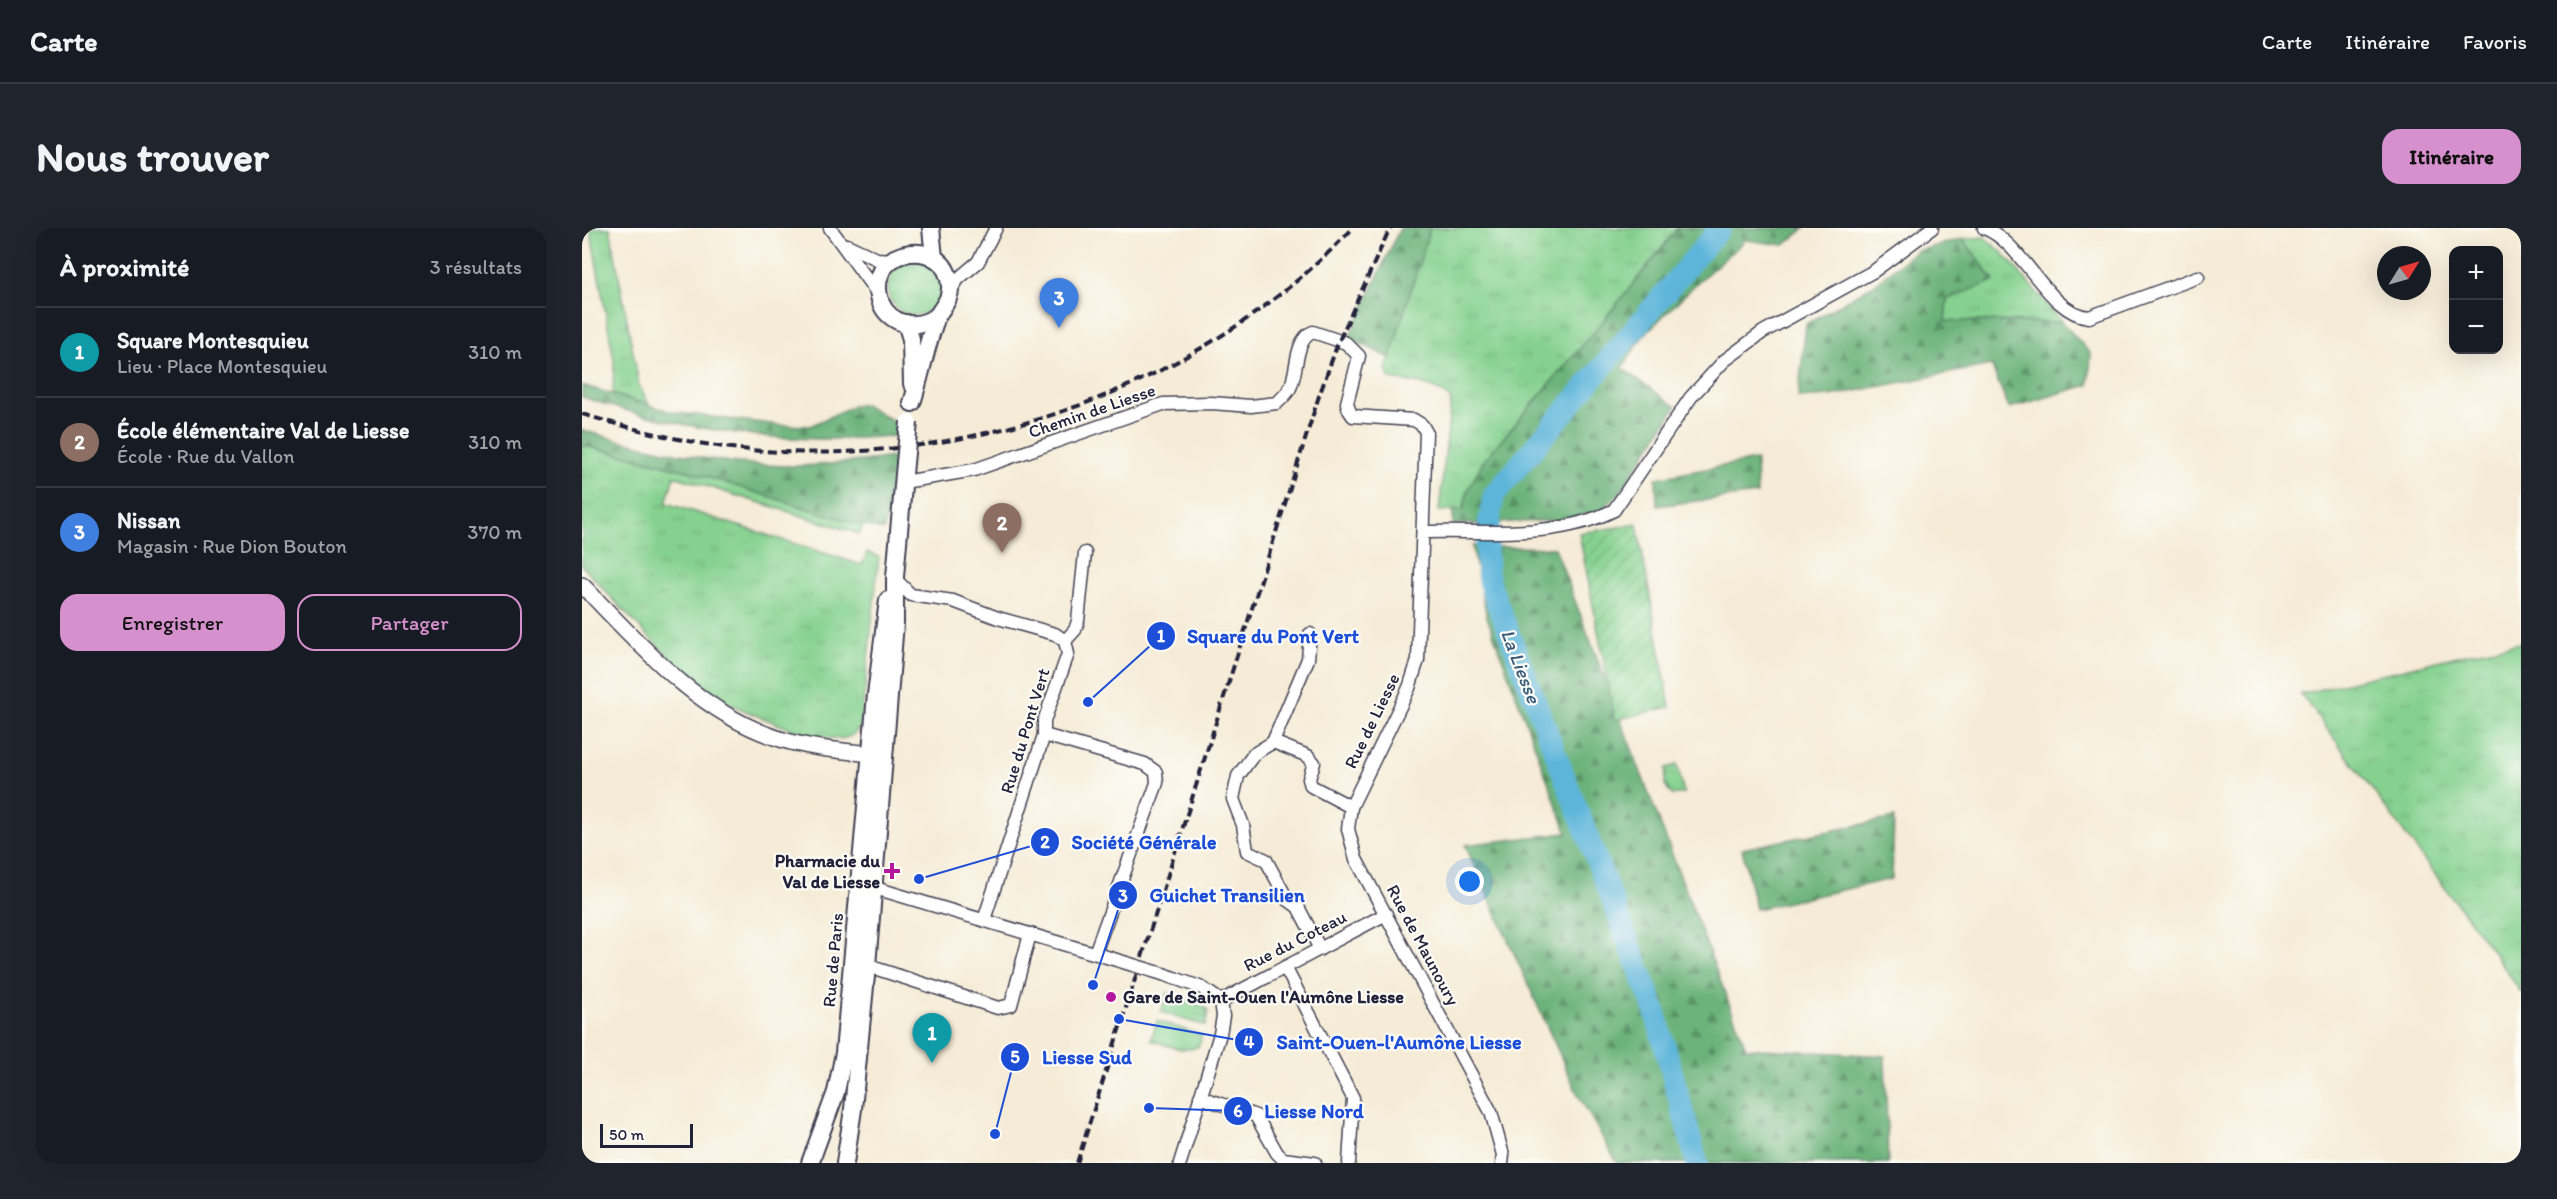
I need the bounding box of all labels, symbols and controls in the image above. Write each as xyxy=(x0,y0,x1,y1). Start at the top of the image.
text: Carte xyxy=(30,24,97,58)
text: Carte xyxy=(2262,29,2312,54)
text: Itinéraire xyxy=(2345,29,2430,54)
text: Favoris xyxy=(2463,29,2527,54)
button: Itinéraire xyxy=(2382,129,2521,184)
text: Nous trouver xyxy=(36,131,269,182)
north arrow xyxy=(2377,246,2431,300)
map controls xyxy=(2449,246,2503,354)
button: + xyxy=(2449,246,2503,300)
text: À proximité xyxy=(60,251,189,283)
text: 3 résultats xyxy=(430,255,522,279)
pin: 3 xyxy=(1040,279,1078,328)
button: − xyxy=(2449,300,2503,354)
text: Square Montesquieu xyxy=(117,327,309,354)
text: 1 xyxy=(75,340,84,364)
text: 310 m xyxy=(468,340,522,364)
text: Lieu · Place Montesquieu xyxy=(117,354,328,378)
street label: Chemin de Liesse xyxy=(1026,379,1158,443)
text: École élémentaire Val de Liesse xyxy=(117,417,409,444)
text: 2 xyxy=(74,430,85,454)
text: 310 m xyxy=(468,430,522,454)
text: École · Rue du Vallon xyxy=(117,444,295,468)
pin: 2 xyxy=(982,504,1022,553)
text: Nissan xyxy=(117,507,180,534)
text: 3 xyxy=(74,520,85,544)
text: 370 m xyxy=(468,520,522,544)
text: Magasin · Rue Dion Bouton xyxy=(117,534,347,558)
button: Enregistrer xyxy=(60,594,285,651)
button: Partager xyxy=(297,594,522,651)
callout: Square du Pont Vert xyxy=(1146,617,1371,655)
text: Square du Pont Vert xyxy=(1187,624,1360,649)
text: 1 xyxy=(1157,625,1166,647)
water label: La Liesse xyxy=(1496,626,1547,708)
street label: Rue du Pont Vert xyxy=(996,665,1055,796)
street label: Rue de Liesse xyxy=(1340,670,1404,772)
callout: Société Générale xyxy=(1030,823,1228,861)
text: Société Générale xyxy=(1072,830,1217,854)
text: 2 xyxy=(1040,831,1050,853)
place label: Pharmacie du Val de Liesse xyxy=(775,850,880,893)
marker: Pharmacie du Val de Liesse xyxy=(885,864,899,878)
your location xyxy=(1455,867,1484,896)
callout: Guichet Transilien xyxy=(1108,876,1317,914)
street label: Rue de Maunoury xyxy=(1382,881,1464,1010)
text: Guichet Transilien xyxy=(1149,883,1305,907)
text: 3 xyxy=(1118,885,1128,907)
street label: Rue du Coteau xyxy=(1240,906,1350,976)
street label: Rue de Paris xyxy=(818,912,848,1008)
place label: Gare de Saint-Ouen l'Aumône Liesse xyxy=(1123,986,1404,1008)
marker: Gare de Saint-Ouen l'Aumône Liesse xyxy=(1104,990,1118,1004)
pin: 1 xyxy=(912,1014,952,1063)
callout: Saint-Ouen-l'Aumône Liesse xyxy=(1234,1023,1533,1061)
text: Saint-Ouen-l'Aumône Liesse xyxy=(1276,1030,1522,1054)
text: 4 xyxy=(1244,1031,1255,1053)
callout: Liesse Sud xyxy=(1000,1038,1144,1076)
text: Liesse Sud xyxy=(1042,1045,1132,1069)
text: 5 xyxy=(1010,1046,1020,1068)
callout: Liesse Nord xyxy=(1223,1092,1376,1130)
text: Liesse Nord xyxy=(1264,1099,1365,1123)
text: 6 xyxy=(1233,1100,1243,1122)
scale bar xyxy=(600,1121,693,1148)
text: 50 m xyxy=(609,1125,644,1144)

